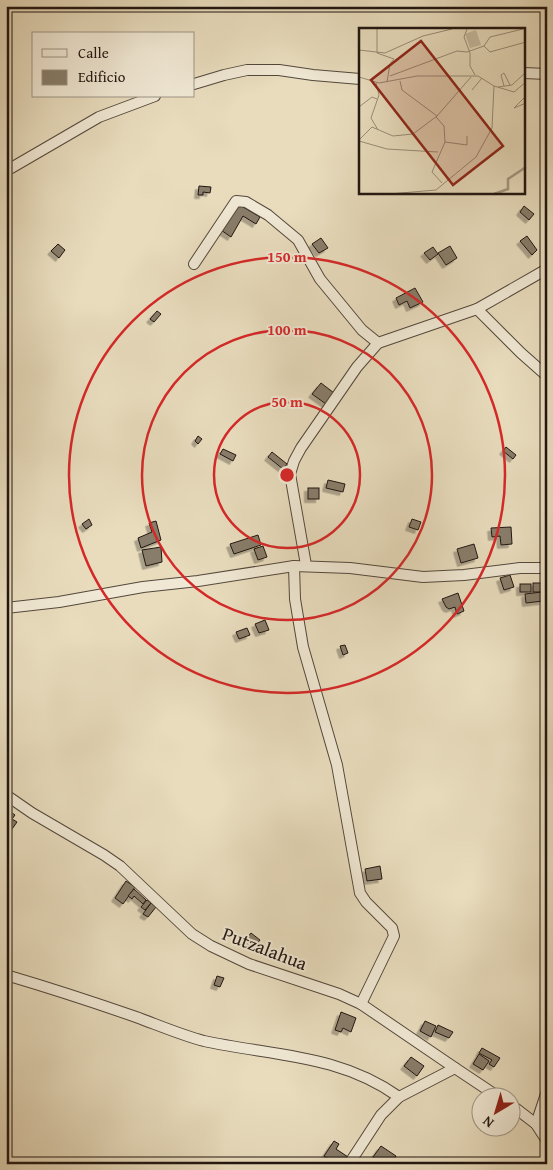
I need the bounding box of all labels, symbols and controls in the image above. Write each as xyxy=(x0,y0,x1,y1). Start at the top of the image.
inset map xyxy=(359,28,526,194)
legend xyxy=(32,32,195,98)
text: Calle xyxy=(78,42,109,63)
text: Edificio xyxy=(78,66,126,87)
text: 150 m xyxy=(267,246,307,267)
text: 100 m xyxy=(267,319,307,340)
text: 50 m xyxy=(271,391,303,412)
centre of rings xyxy=(278,466,296,484)
street label: Putzalahua xyxy=(219,919,311,977)
north arrow xyxy=(470,1088,520,1138)
text: N xyxy=(478,1111,498,1133)

